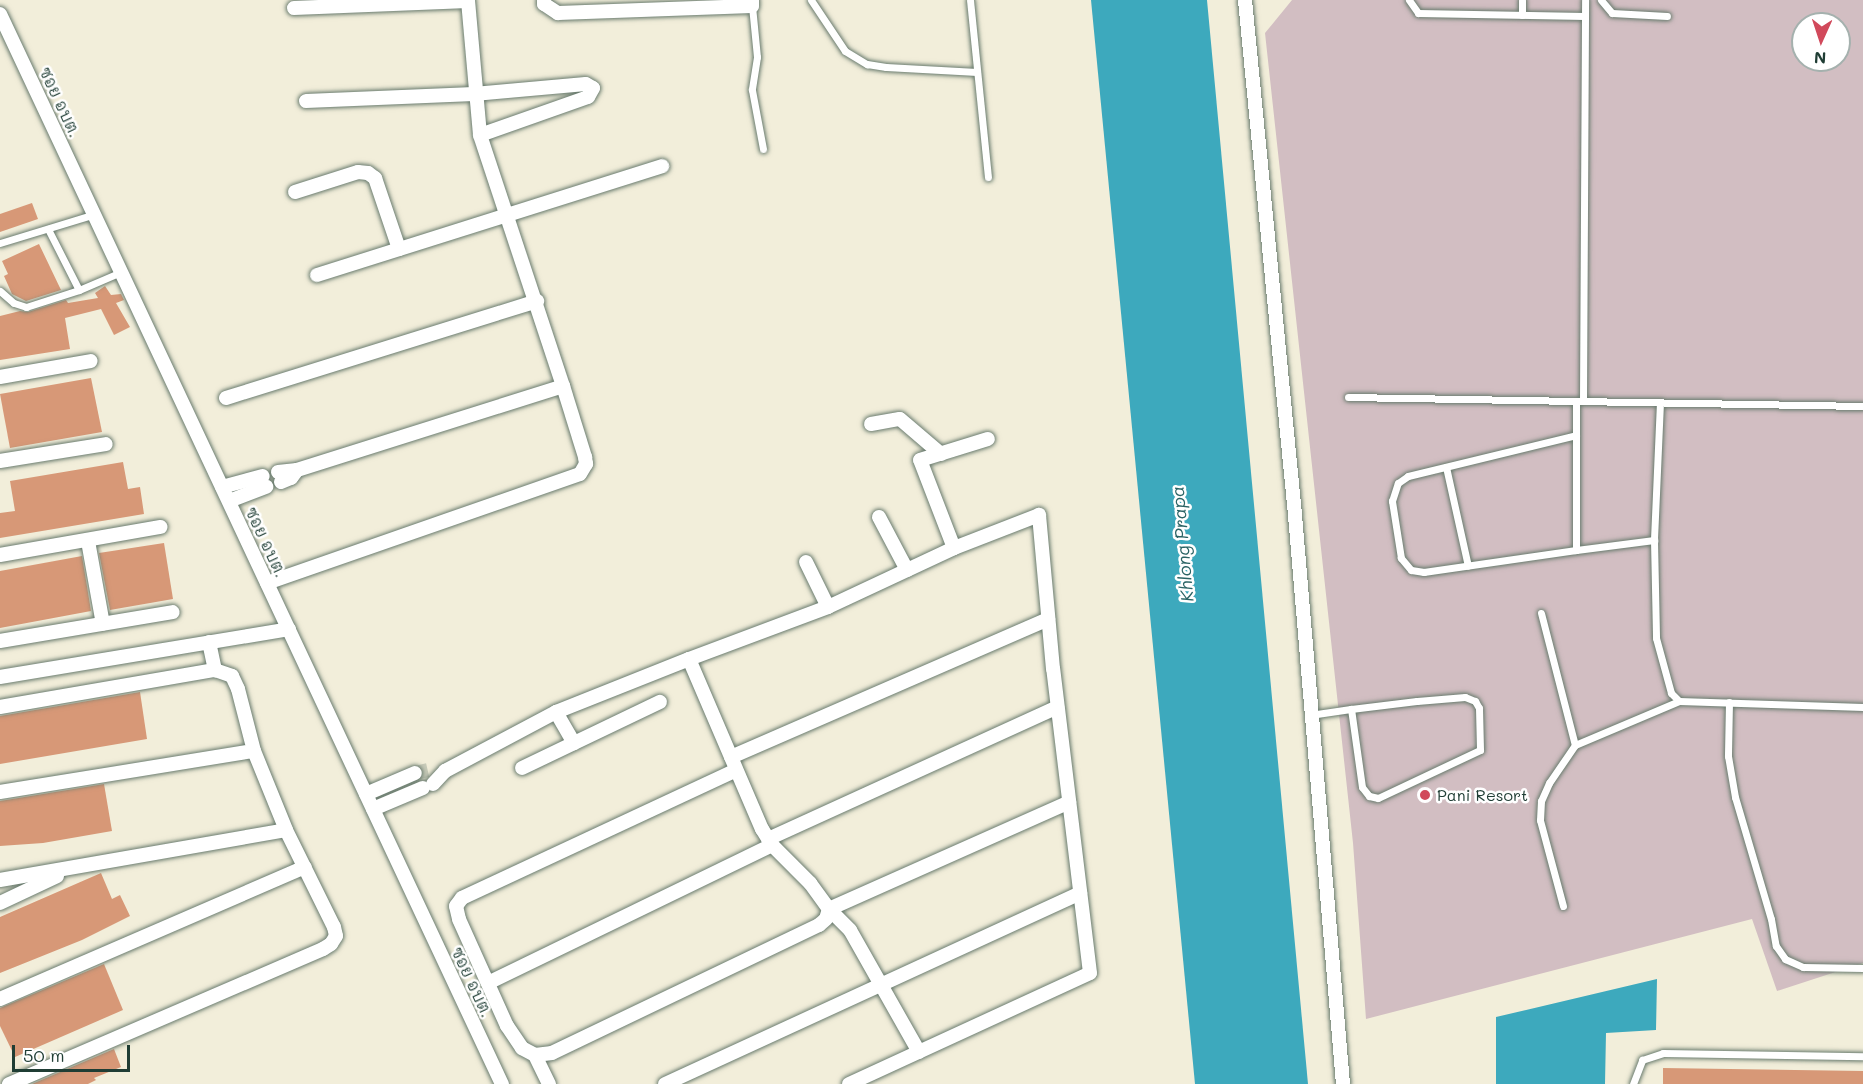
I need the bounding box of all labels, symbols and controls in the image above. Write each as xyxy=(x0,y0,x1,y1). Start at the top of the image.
north arrow xyxy=(1791,12,1851,72)
text: N xyxy=(1814,48,1827,69)
street label: ซอย อบต. xyxy=(35,64,85,140)
water label: Khlong Prapa xyxy=(1166,485,1198,603)
street label: ซอย อบต. xyxy=(241,504,291,580)
place label: Pani Resort xyxy=(1437,785,1528,805)
marker: Pani Resort xyxy=(1418,788,1432,802)
street label: ซอย อบต. xyxy=(447,944,497,1020)
scale bar xyxy=(15,1033,134,1071)
text: 50 m xyxy=(23,1043,65,1067)

